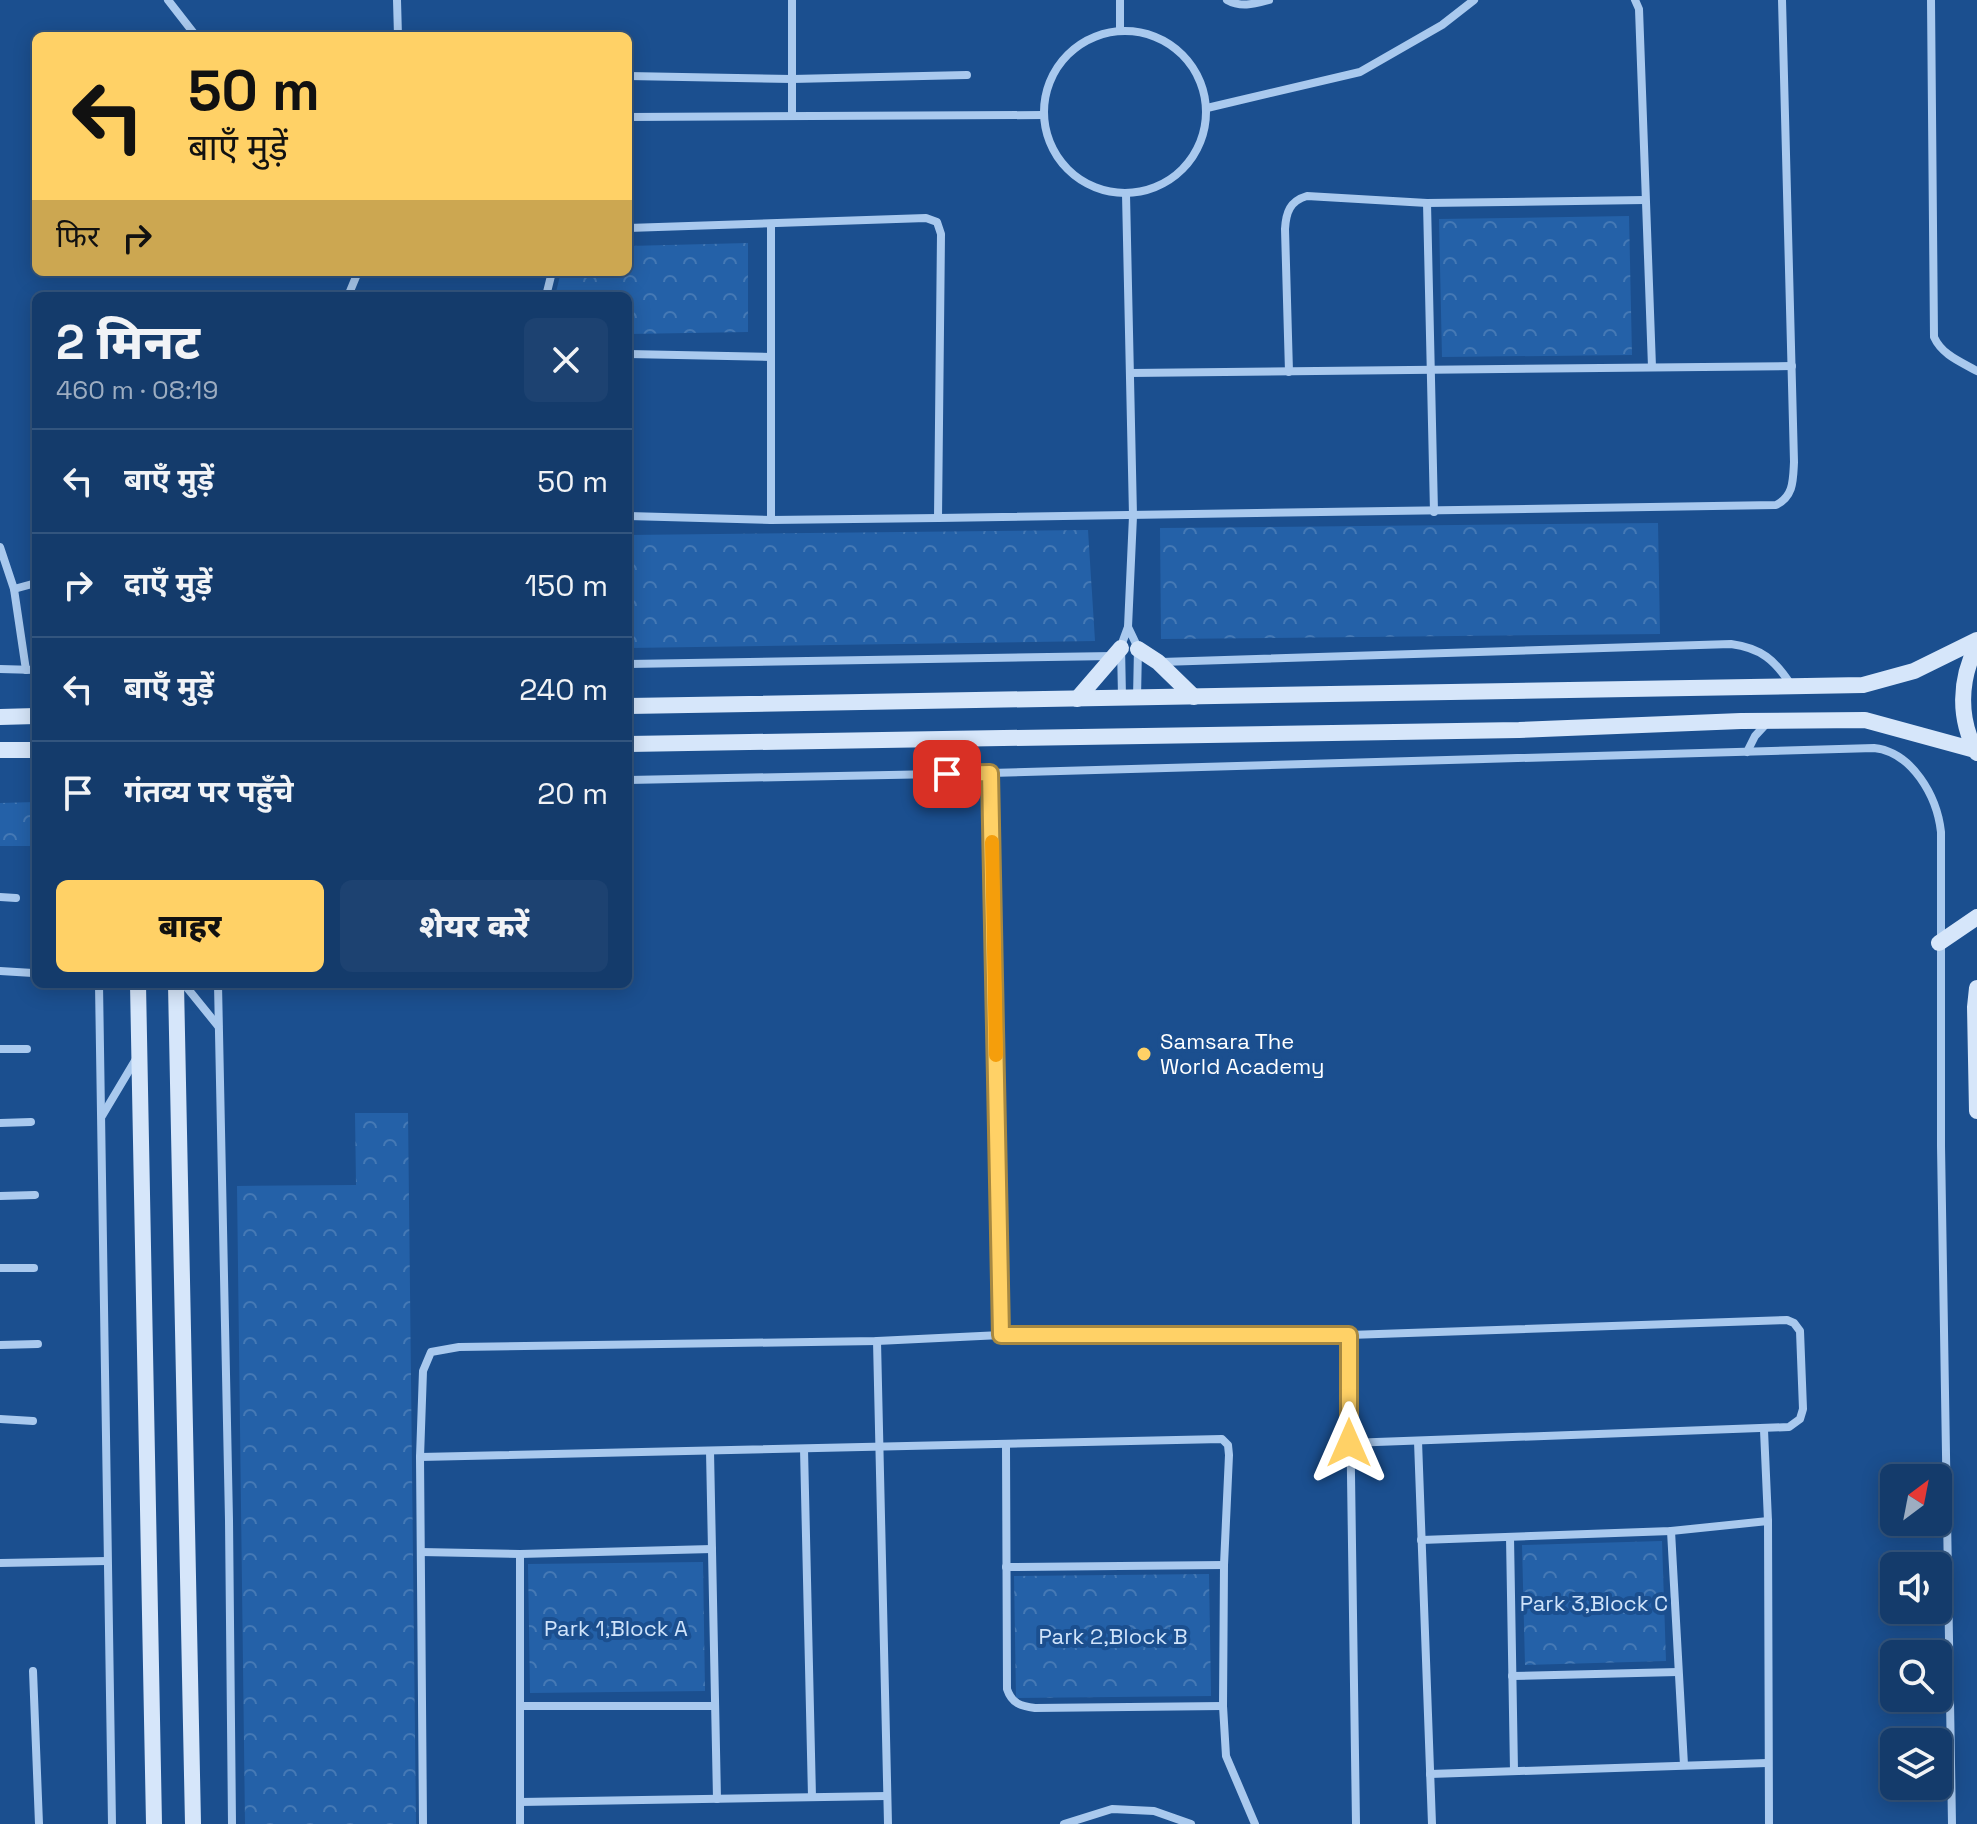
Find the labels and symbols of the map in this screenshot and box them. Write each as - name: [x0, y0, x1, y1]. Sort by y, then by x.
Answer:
- pin: [913, 740, 981, 808]
- place label: Samsara The World Academy: [1160, 1027, 1325, 1080]
- marker: Samsara The World Academy: [1135, 1045, 1153, 1063]
- position arrow: [1307, 1401, 1391, 1485]
- north arrow: [1880, 1464, 1952, 1536]
- park label: Park 3,Block C: [1520, 1589, 1668, 1617]
- park label: Park 1,Block A: [544, 1614, 688, 1642]
- park label: Park 2,Block B: [1039, 1622, 1187, 1650]

